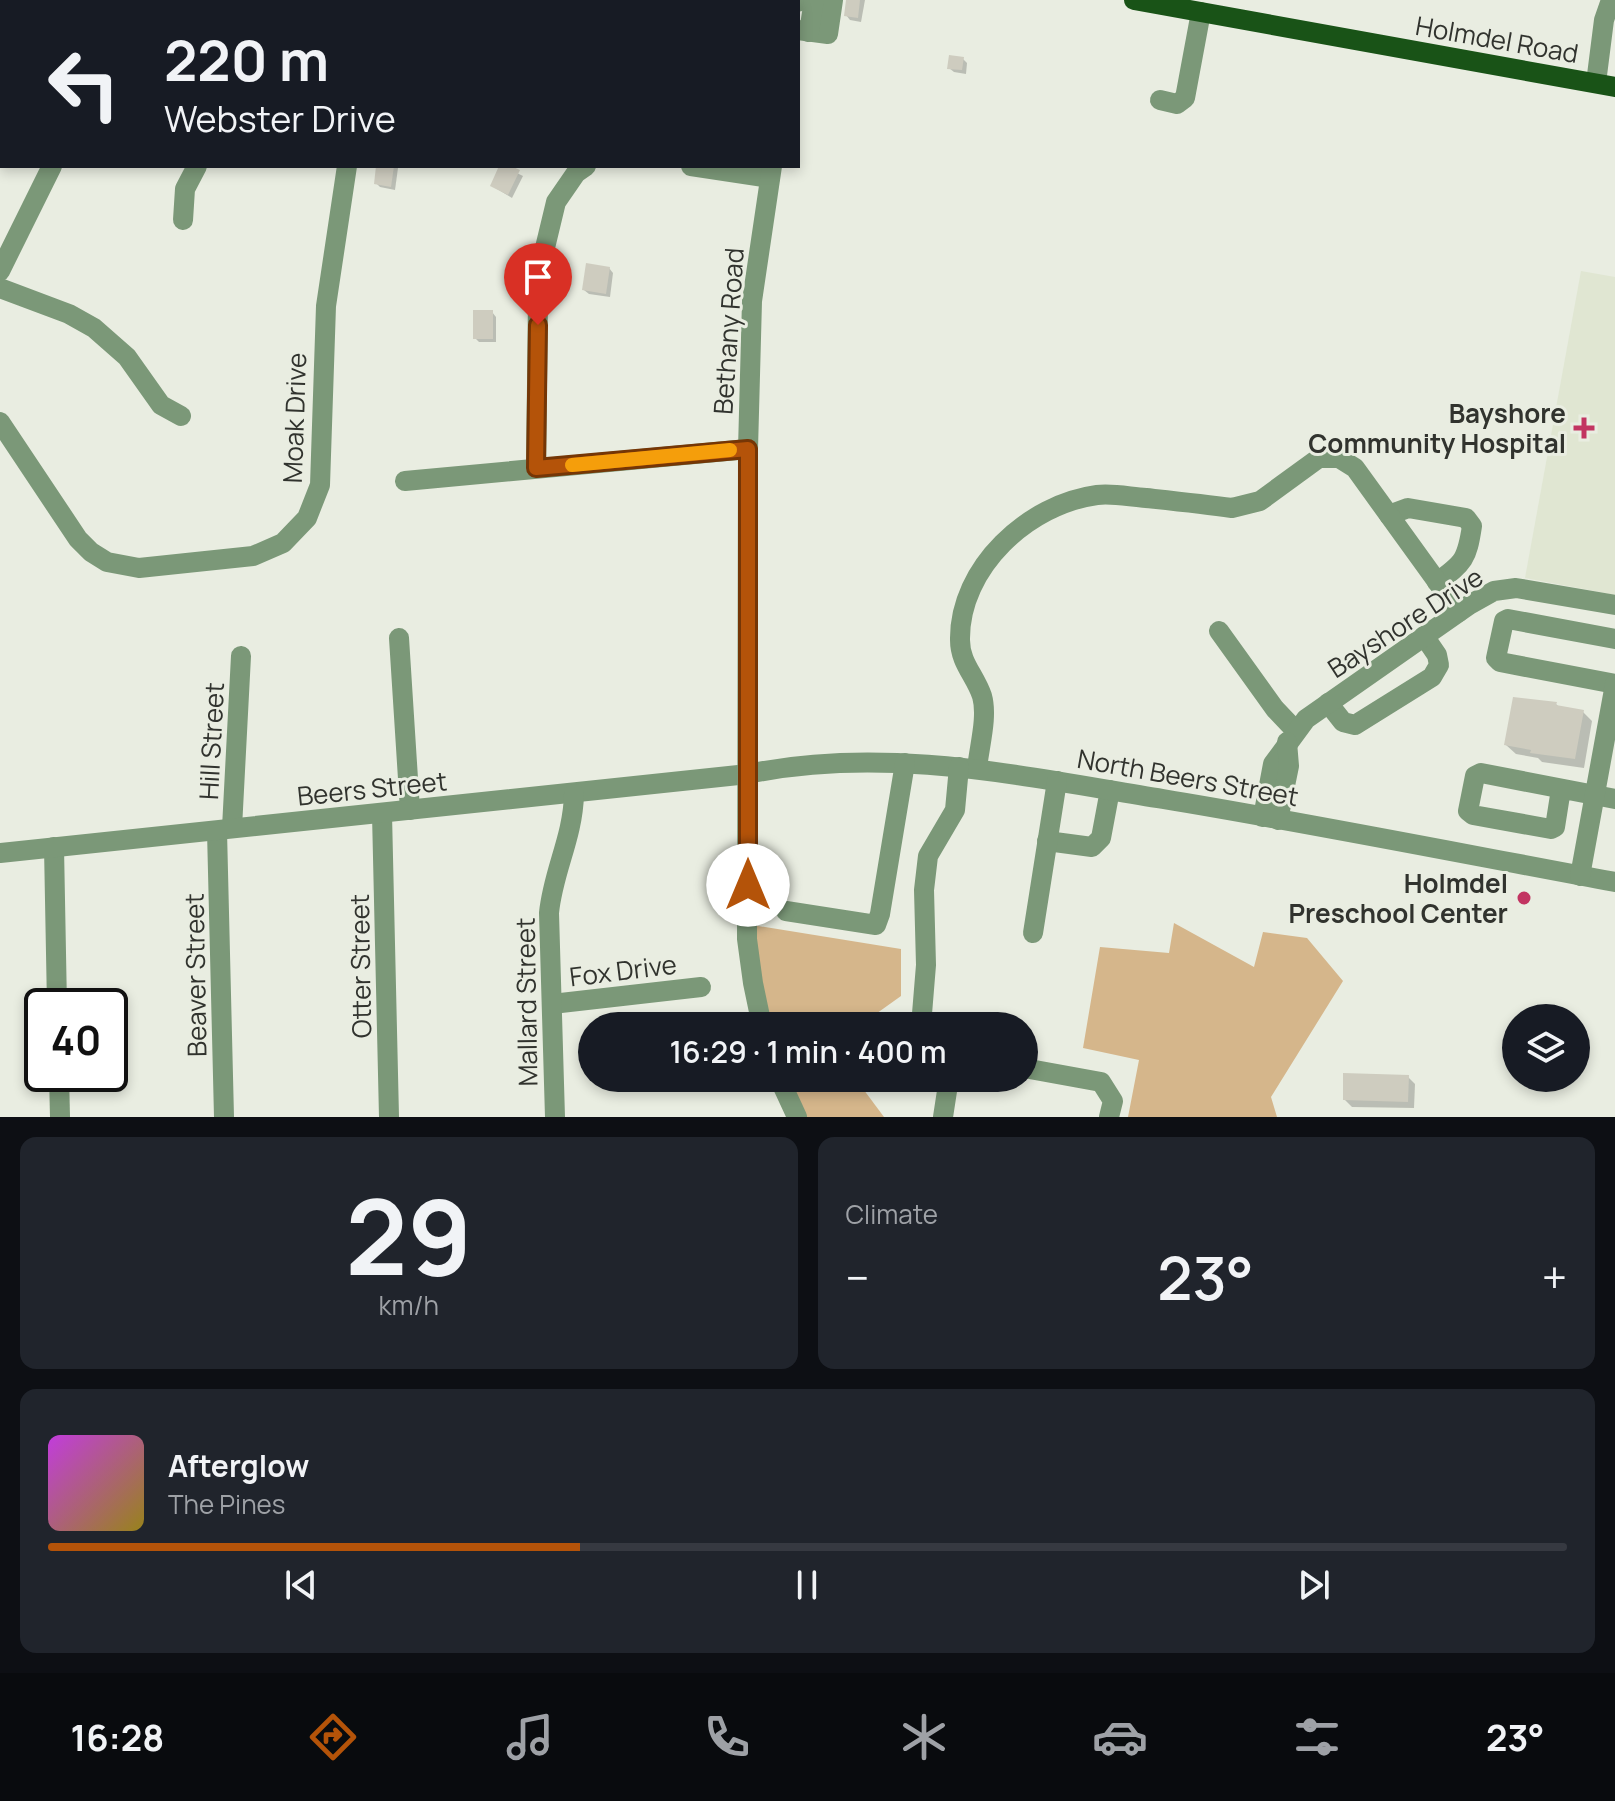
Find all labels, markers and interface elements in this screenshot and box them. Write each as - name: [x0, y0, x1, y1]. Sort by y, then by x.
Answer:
- street label: Holmdel Road: [1413, 7, 1581, 71]
- text: 220 m: [164, 21, 329, 98]
- icon: left: [32, 32, 136, 136]
- text: Webster Drive: [164, 94, 396, 143]
- pin: [504, 243, 572, 325]
- street label: Bethany Road: [704, 246, 752, 416]
- icon: arrive: [516, 255, 560, 299]
- street label: Moak Drive: [274, 352, 314, 484]
- place label: Bayshore Community Hospital: [1308, 395, 1566, 461]
- marker: Bayshore Community Hospital: [1573, 417, 1595, 439]
- street label: Bayshore Drive: [1321, 558, 1489, 686]
- street label: Hill Street: [190, 681, 232, 801]
- street label: North Beers Street: [1075, 740, 1301, 814]
- street label: Beers Street: [295, 762, 449, 814]
- position arrow: [706, 843, 790, 927]
- place label: Holmdel Preschool Center: [1288, 865, 1508, 931]
- marker: Holmdel Preschool Center: [1515, 889, 1533, 907]
- street label: Beaver Street: [176, 893, 214, 1057]
- street label: Otter Street: [341, 894, 379, 1038]
- street label: Mallard Street: [507, 917, 545, 1087]
- street label: Fox Drive: [567, 946, 679, 994]
- speed limit sign: 40: [24, 988, 128, 1092]
- map controls: [1502, 1004, 1590, 1092]
- button: layers: [1502, 1004, 1590, 1092]
- text: 16:29 · 1 min · 400 m: [669, 1031, 947, 1072]
- text: 29: [345, 1164, 472, 1306]
- text: Climate: [846, 1196, 938, 1232]
- text: 23°: [1157, 1236, 1254, 1318]
- text: −: [846, 1247, 869, 1307]
- text: +: [1542, 1247, 1567, 1307]
- text: km/h: [379, 1287, 439, 1323]
- text: Afterglow: [168, 1445, 309, 1486]
- text: The Pines: [168, 1486, 285, 1522]
- icon: previous: [279, 1563, 323, 1607]
- icon: pause: [785, 1563, 829, 1607]
- icon: next: [1292, 1563, 1336, 1607]
- icon: directions: [305, 1709, 361, 1765]
- icon: music: [502, 1709, 558, 1765]
- icon: phone: [699, 1709, 755, 1765]
- icon: climate: [896, 1709, 952, 1765]
- icon: car: [1092, 1709, 1148, 1765]
- icon: filters: [1289, 1709, 1345, 1765]
- text: 16:28: [70, 1713, 164, 1762]
- text: 23°: [1486, 1713, 1545, 1762]

